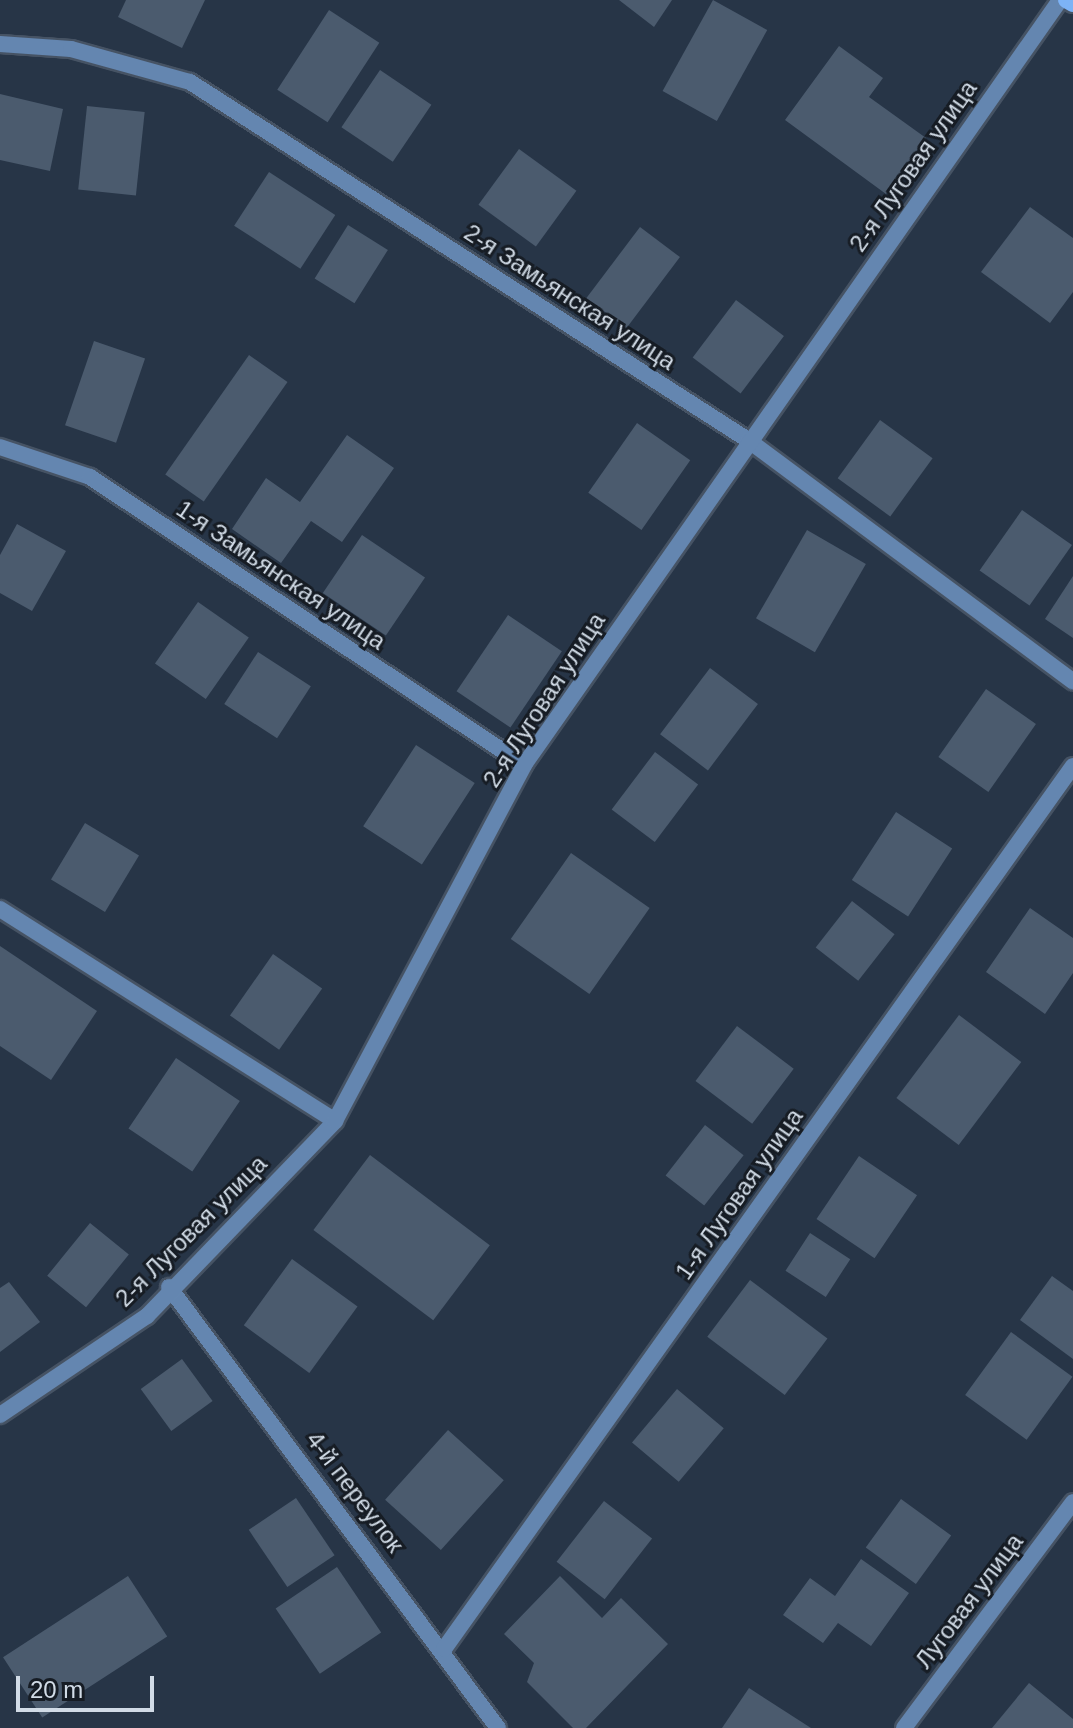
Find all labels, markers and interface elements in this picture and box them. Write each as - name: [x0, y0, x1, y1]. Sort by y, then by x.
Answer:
- street label: 2-я Луговая улица: [843, 75, 983, 257]
- street label: 2-я Замьянская улица: [459, 218, 681, 376]
- street label: 1-я Замьянская улица: [171, 494, 391, 656]
- street label: 2-я Луговая улица: [477, 607, 611, 793]
- street label: 1-я Луговая улица: [669, 1103, 809, 1285]
- street label: 2-я Луговая улица: [109, 1149, 273, 1313]
- street label: 4-й переулок: [300, 1426, 410, 1558]
- street label: Луговая улица: [909, 1528, 1029, 1674]
- scale bar: [20, 1660, 158, 1710]
- text: 20 m: [30, 1676, 83, 1703]

